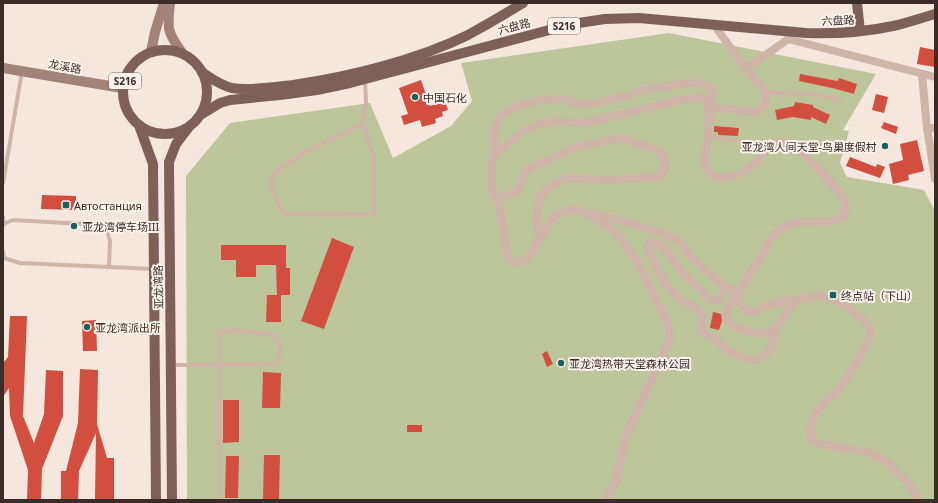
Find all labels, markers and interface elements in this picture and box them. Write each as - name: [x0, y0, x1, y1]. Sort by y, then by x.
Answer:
- street label: 六盘路: [821, 12, 855, 28]
- street label: 六盘路: [496, 14, 532, 38]
- road number: S216: [548, 18, 580, 34]
- street label: 龙溪路: [47, 56, 83, 76]
- road number: S216: [109, 73, 141, 89]
- place label: 中国石化: [423, 90, 467, 105]
- marker: 中国石化: [410, 92, 420, 102]
- place label: 亚龙湾人间天堂-鸟巢度假村: [741, 139, 877, 154]
- marker: 亚龙湾人间天堂-鸟巢度假村: [880, 141, 890, 151]
- place label: Автостанция: [74, 198, 142, 213]
- marker: Автостанция: [61, 200, 71, 210]
- place label: 亚龙湾停车场III: [82, 219, 159, 234]
- marker: 亚龙湾停车场III: [69, 221, 79, 231]
- street label: 亚龙湾路: [150, 265, 166, 309]
- place label: 终点站（下山）: [841, 288, 918, 303]
- marker: 终点站（下山）: [828, 290, 838, 300]
- place label: 亚龙湾派出所: [95, 320, 161, 335]
- marker: 亚龙湾派出所: [82, 322, 92, 332]
- place label: 亚龙湾热带天堂森林公园: [569, 356, 690, 371]
- marker: 亚龙湾热带天堂森林公园: [556, 358, 566, 368]

